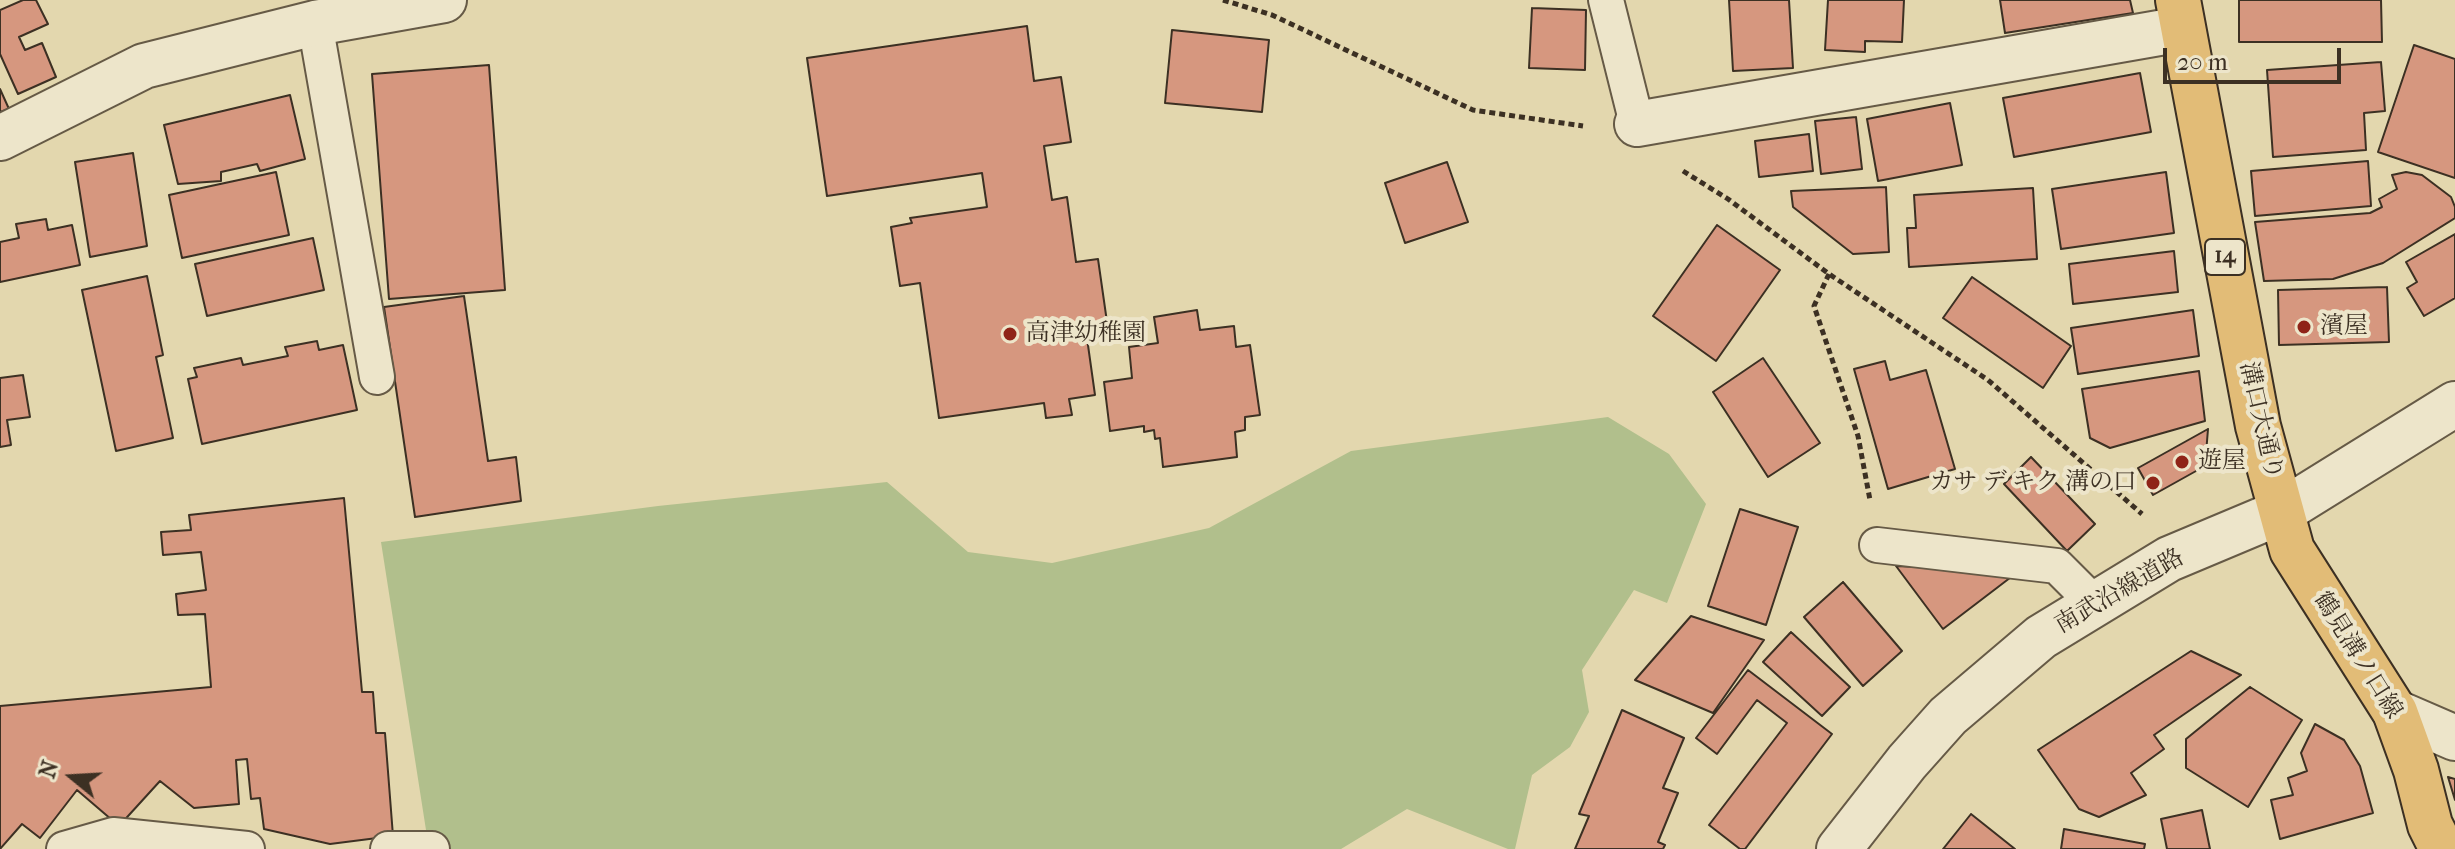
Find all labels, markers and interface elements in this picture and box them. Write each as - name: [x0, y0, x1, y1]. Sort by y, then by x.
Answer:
- scale bar: [2167, 32, 2345, 82]
- text: 20 m: [2177, 48, 2228, 76]
- road number: 14: [2205, 239, 2245, 275]
- place label: 濱屋: [2320, 313, 2368, 341]
- marker: 濱屋: [2295, 318, 2313, 336]
- place label: 高津幼稚園: [1026, 320, 1146, 348]
- marker: 高津幼稚園: [1001, 325, 1019, 343]
- street label: 溝口大通り: [2232, 359, 2288, 483]
- place label: 遊屋: [2198, 448, 2246, 476]
- marker: 遊屋: [2173, 453, 2191, 471]
- place label: カサ デ キク 溝の口: [1930, 469, 2137, 497]
- marker: カサ デ キク 溝の口: [2144, 474, 2162, 492]
- street label: 南武沿線道路: [2050, 544, 2190, 640]
- street label: 鶴見溝ノ口線: [2307, 587, 2407, 725]
- north arrow: [32, 737, 112, 817]
- text: N: [34, 758, 64, 782]

